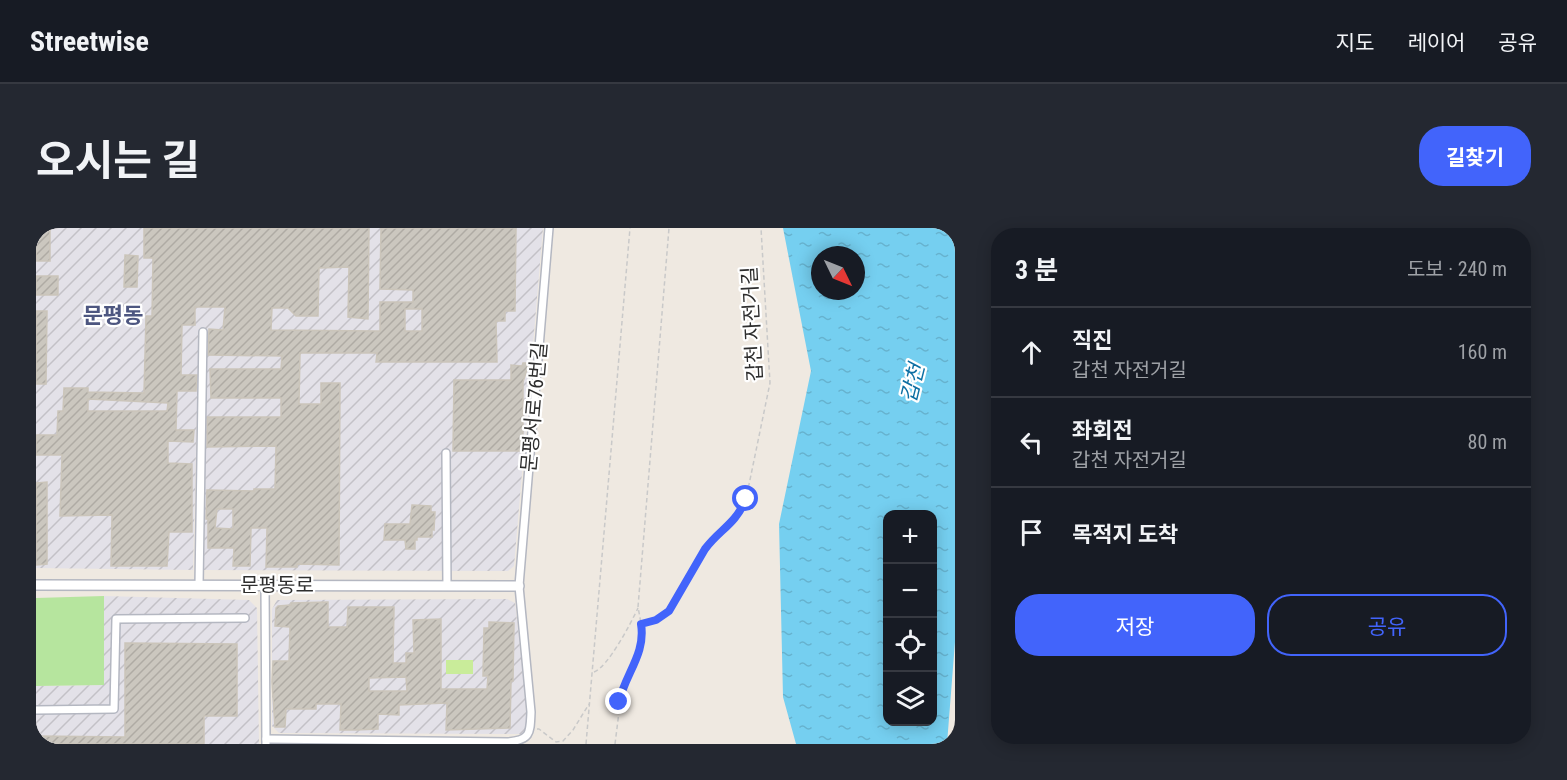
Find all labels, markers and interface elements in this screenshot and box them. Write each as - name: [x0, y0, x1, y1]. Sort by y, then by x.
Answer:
- text: Streetwise: [30, 25, 149, 58]
- text: 지도: [1336, 31, 1374, 55]
- text: 레이어: [1407, 31, 1465, 55]
- text: 공유: [1498, 31, 1537, 55]
- button: 길찾기: [1419, 126, 1531, 186]
- text: 오시는 길: [36, 136, 200, 185]
- north arrow: [811, 246, 865, 300]
- text: 3 분: [1015, 255, 1058, 285]
- text: 도보 · 240 m: [1407, 257, 1507, 281]
- street label: 갑천 자전거길: [737, 266, 767, 382]
- district label: 문평동: [83, 303, 143, 328]
- text: 직진: [1072, 328, 1112, 353]
- icon: ahead: [1015, 336, 1048, 369]
- text: 160 m: [1458, 340, 1507, 364]
- street label: 문평서로76번길: [516, 341, 552, 473]
- text: 갑천 자전거길: [1072, 358, 1187, 382]
- water label: 갑천: [897, 359, 930, 405]
- text: 좌회전: [1072, 418, 1133, 443]
- icon: left: [1015, 426, 1048, 459]
- text: 80 m: [1468, 430, 1507, 454]
- text: 갑천 자전거길: [1072, 448, 1187, 472]
- route start: [732, 485, 758, 511]
- map controls: [883, 510, 937, 726]
- button: +: [883, 510, 937, 564]
- icon: arrive: [1015, 516, 1048, 549]
- text: 목적지 도착: [1072, 522, 1178, 547]
- button: −: [883, 564, 937, 618]
- street label: 문평동로: [240, 573, 314, 597]
- button: 저장: [1015, 594, 1255, 656]
- button: 공유: [1267, 594, 1507, 656]
- button: locate: [883, 618, 937, 672]
- button: layers: [883, 672, 937, 726]
- route end: [605, 688, 631, 714]

